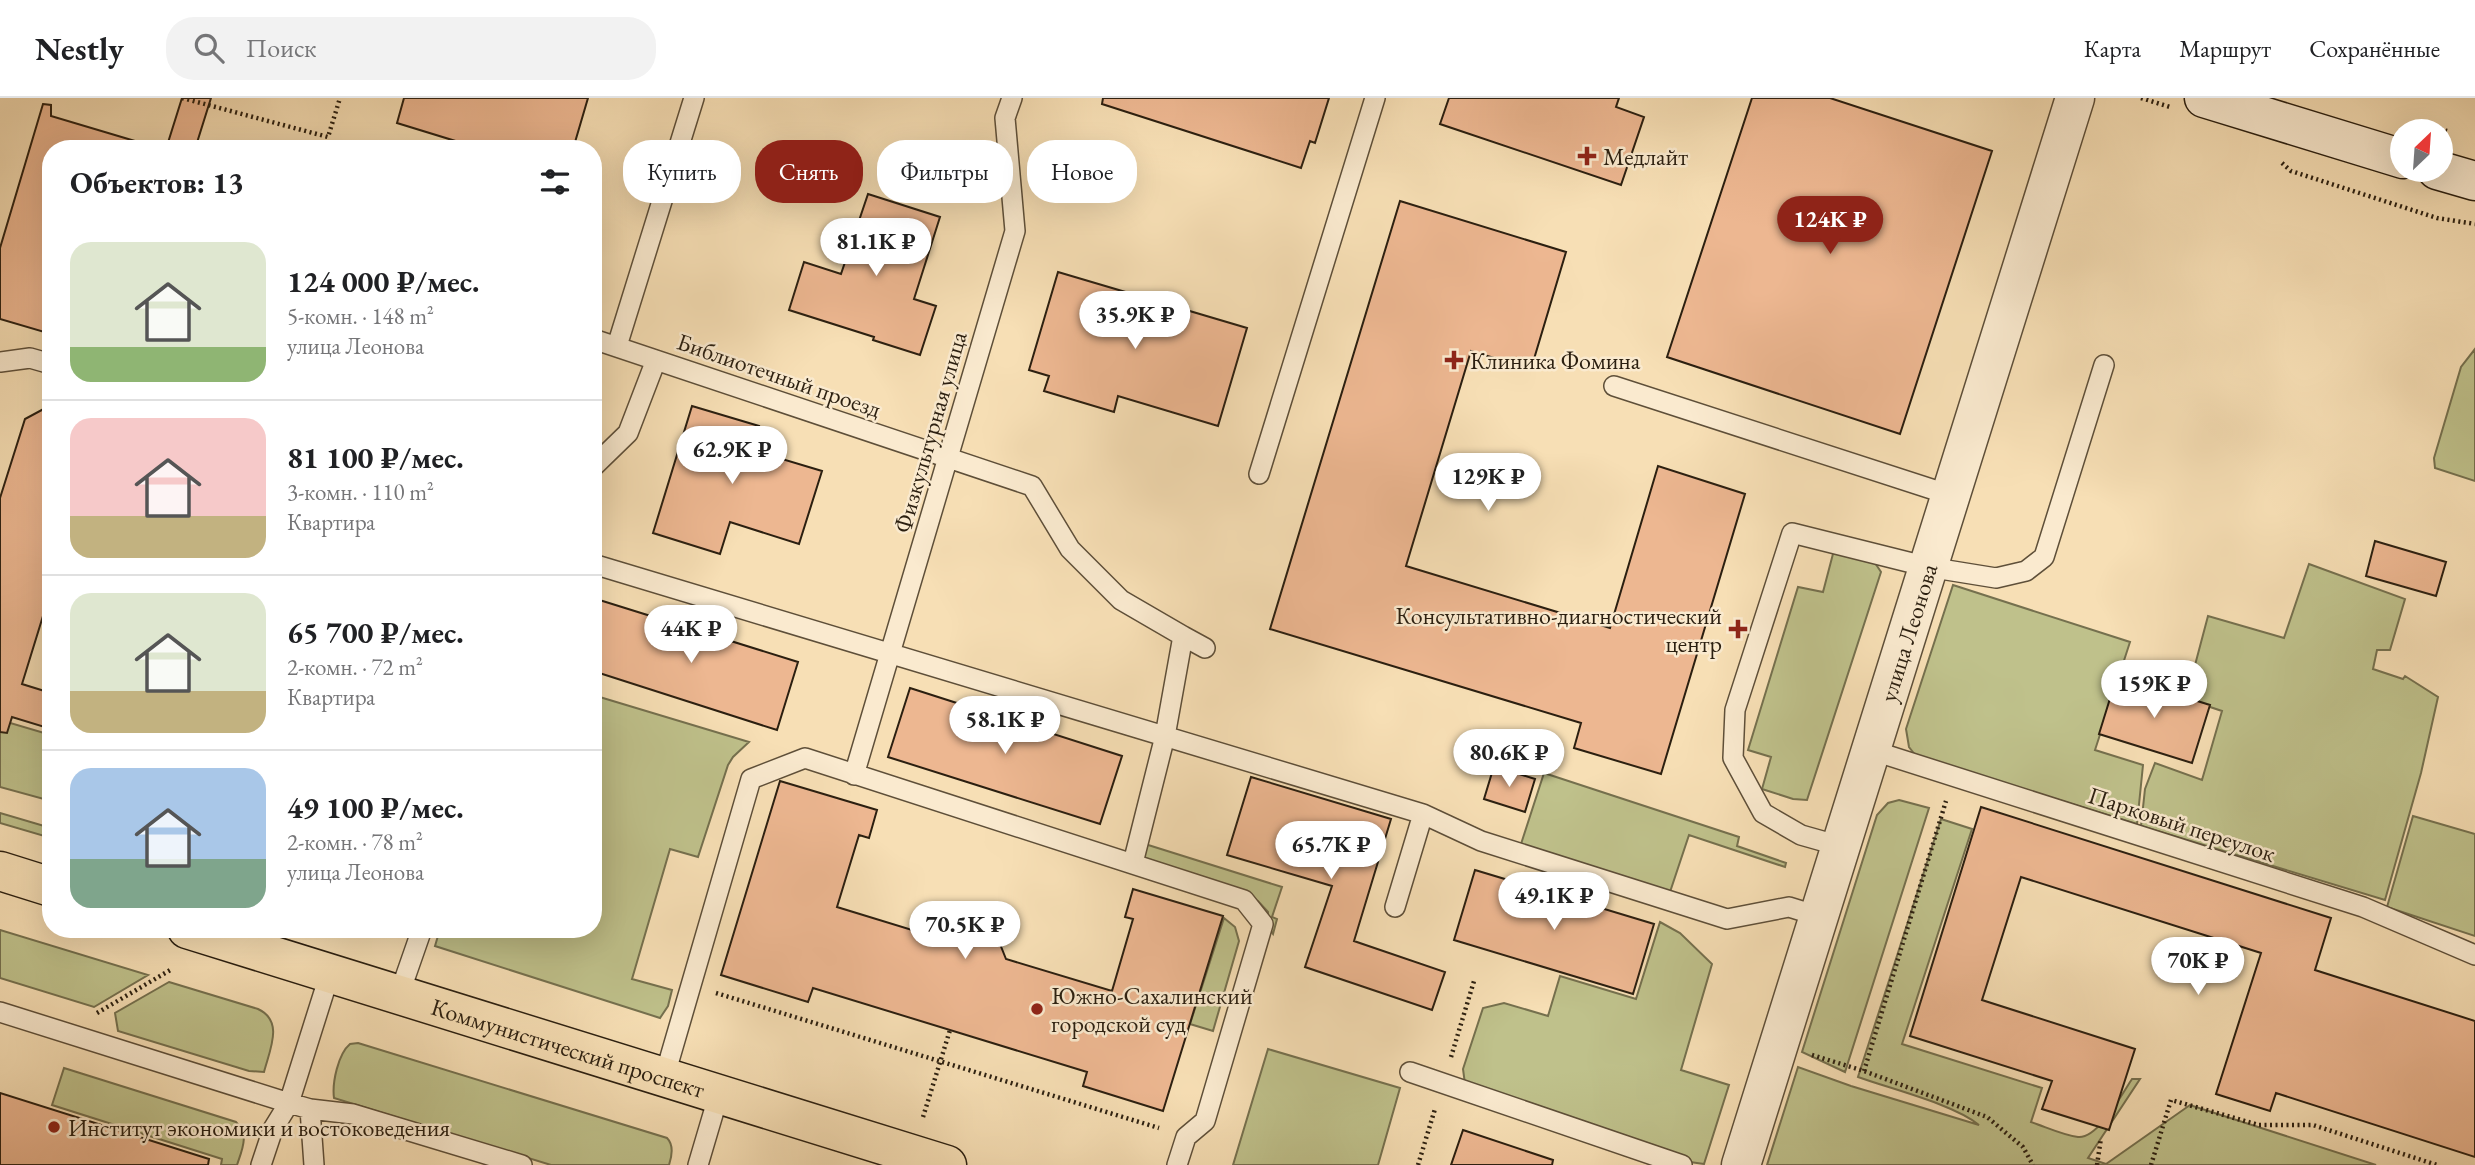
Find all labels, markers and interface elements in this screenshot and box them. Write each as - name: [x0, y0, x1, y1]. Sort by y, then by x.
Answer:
- search box: [166, 17, 656, 80]
- text: Nestly: [35, 27, 124, 70]
- icon: search: [190, 29, 228, 67]
- text: Поиск: [246, 31, 317, 65]
- text: Карта: [2084, 33, 2141, 64]
- text: Маршрут: [2179, 33, 2271, 64]
- text: Сохранённые: [2309, 33, 2440, 64]
- north arrow: [2390, 119, 2454, 182]
- map controls: [2390, 119, 2453, 182]
- chip: Купить: [623, 140, 741, 203]
- chip: Снять: [755, 140, 863, 203]
- chip: Фильтры: [877, 140, 1013, 203]
- chip: Новое: [1027, 140, 1137, 203]
- place label: Медлайт: [1603, 141, 1688, 172]
- marker: Медлайт: [1577, 146, 1597, 166]
- text: Объектов: 13: [70, 163, 244, 202]
- icon: filters: [536, 163, 574, 201]
- pin: 124K ₽: [1773, 197, 1887, 256]
- text: 124K ₽: [1793, 204, 1867, 234]
- pin: 81.1K ₽: [811, 218, 941, 278]
- text: 81.1K ₽: [836, 226, 916, 256]
- text: 124 000 ₽/мес.: [287, 262, 480, 301]
- icon: home: [126, 270, 210, 354]
- pin: 35.9K ₽: [1070, 292, 1200, 351]
- text: 35.9K ₽: [1095, 299, 1175, 329]
- text: 5-комн. · 148 m²: [287, 301, 434, 331]
- street label: Библиотечный проезд: [673, 326, 885, 424]
- street label: Физкультурная улица: [886, 327, 974, 536]
- text: улица Леонова: [287, 331, 424, 361]
- place label: Клиника Фомина: [1470, 345, 1641, 376]
- marker: Клиника Фомина: [1444, 350, 1464, 370]
- pin: 62.9K ₽: [667, 426, 797, 486]
- text: 62.9K ₽: [692, 434, 772, 464]
- text: 81 100 ₽/мес.: [287, 438, 464, 477]
- icon: home: [126, 446, 210, 530]
- pin: 129K ₽: [1431, 454, 1545, 513]
- text: 129K ₽: [1451, 461, 1525, 491]
- text: 3-комн. · 110 m²: [287, 477, 434, 507]
- text: Квартира: [287, 507, 375, 537]
- street label: улица Леонова: [1872, 559, 1944, 705]
- place label: Консультативно-диагностический центр: [1395, 600, 1722, 659]
- pin: 44K ₽: [642, 606, 740, 665]
- text: 65 700 ₽/мес.: [287, 613, 464, 652]
- text: 44K ₽: [660, 613, 722, 643]
- marker: Консультативно-диагностический центр: [1728, 619, 1748, 639]
- icon: home: [126, 621, 210, 705]
- text: 2-комн. · 72 m²: [287, 652, 423, 682]
- pin: 159K ₽: [2097, 660, 2211, 720]
- text: 159K ₽: [2117, 668, 2191, 698]
- text: Квартира: [287, 682, 375, 712]
- pin: 58.1K ₽: [940, 696, 1070, 756]
- text: 58.1K ₽: [965, 704, 1045, 734]
- pin: 80.6K ₽: [1444, 730, 1574, 789]
- text: 80.6K ₽: [1469, 737, 1549, 767]
- street label: Парковый переулок: [2084, 779, 2280, 869]
- text: 49 100 ₽/мес.: [287, 788, 464, 827]
- icon: home: [126, 796, 210, 880]
- pin: 65.7K ₽: [1266, 822, 1396, 881]
- text: 2-комн. · 78 m²: [287, 827, 423, 857]
- text: 65.7K ₽: [1291, 829, 1371, 859]
- text: улица Леонова: [287, 857, 424, 887]
- pin: 49.1K ₽: [1489, 872, 1619, 932]
- text: 49.1K ₽: [1514, 880, 1594, 910]
- pin: 70.5K ₽: [900, 902, 1030, 961]
- text: 70.5K ₽: [925, 909, 1005, 939]
- pin: 70K ₽: [2149, 937, 2247, 997]
- text: 70K ₽: [2167, 945, 2229, 975]
- place label: Южно-Сахалинский городской суд: [1051, 980, 1253, 1039]
- street label: Коммунистический проспект: [428, 990, 709, 1104]
- marker: Южно-Сахалинский городской суд: [1029, 1001, 1045, 1017]
- place label: Институт экономики и востоковедения: [68, 1112, 450, 1143]
- marker: Институт экономики и востоковедения: [46, 1119, 62, 1135]

